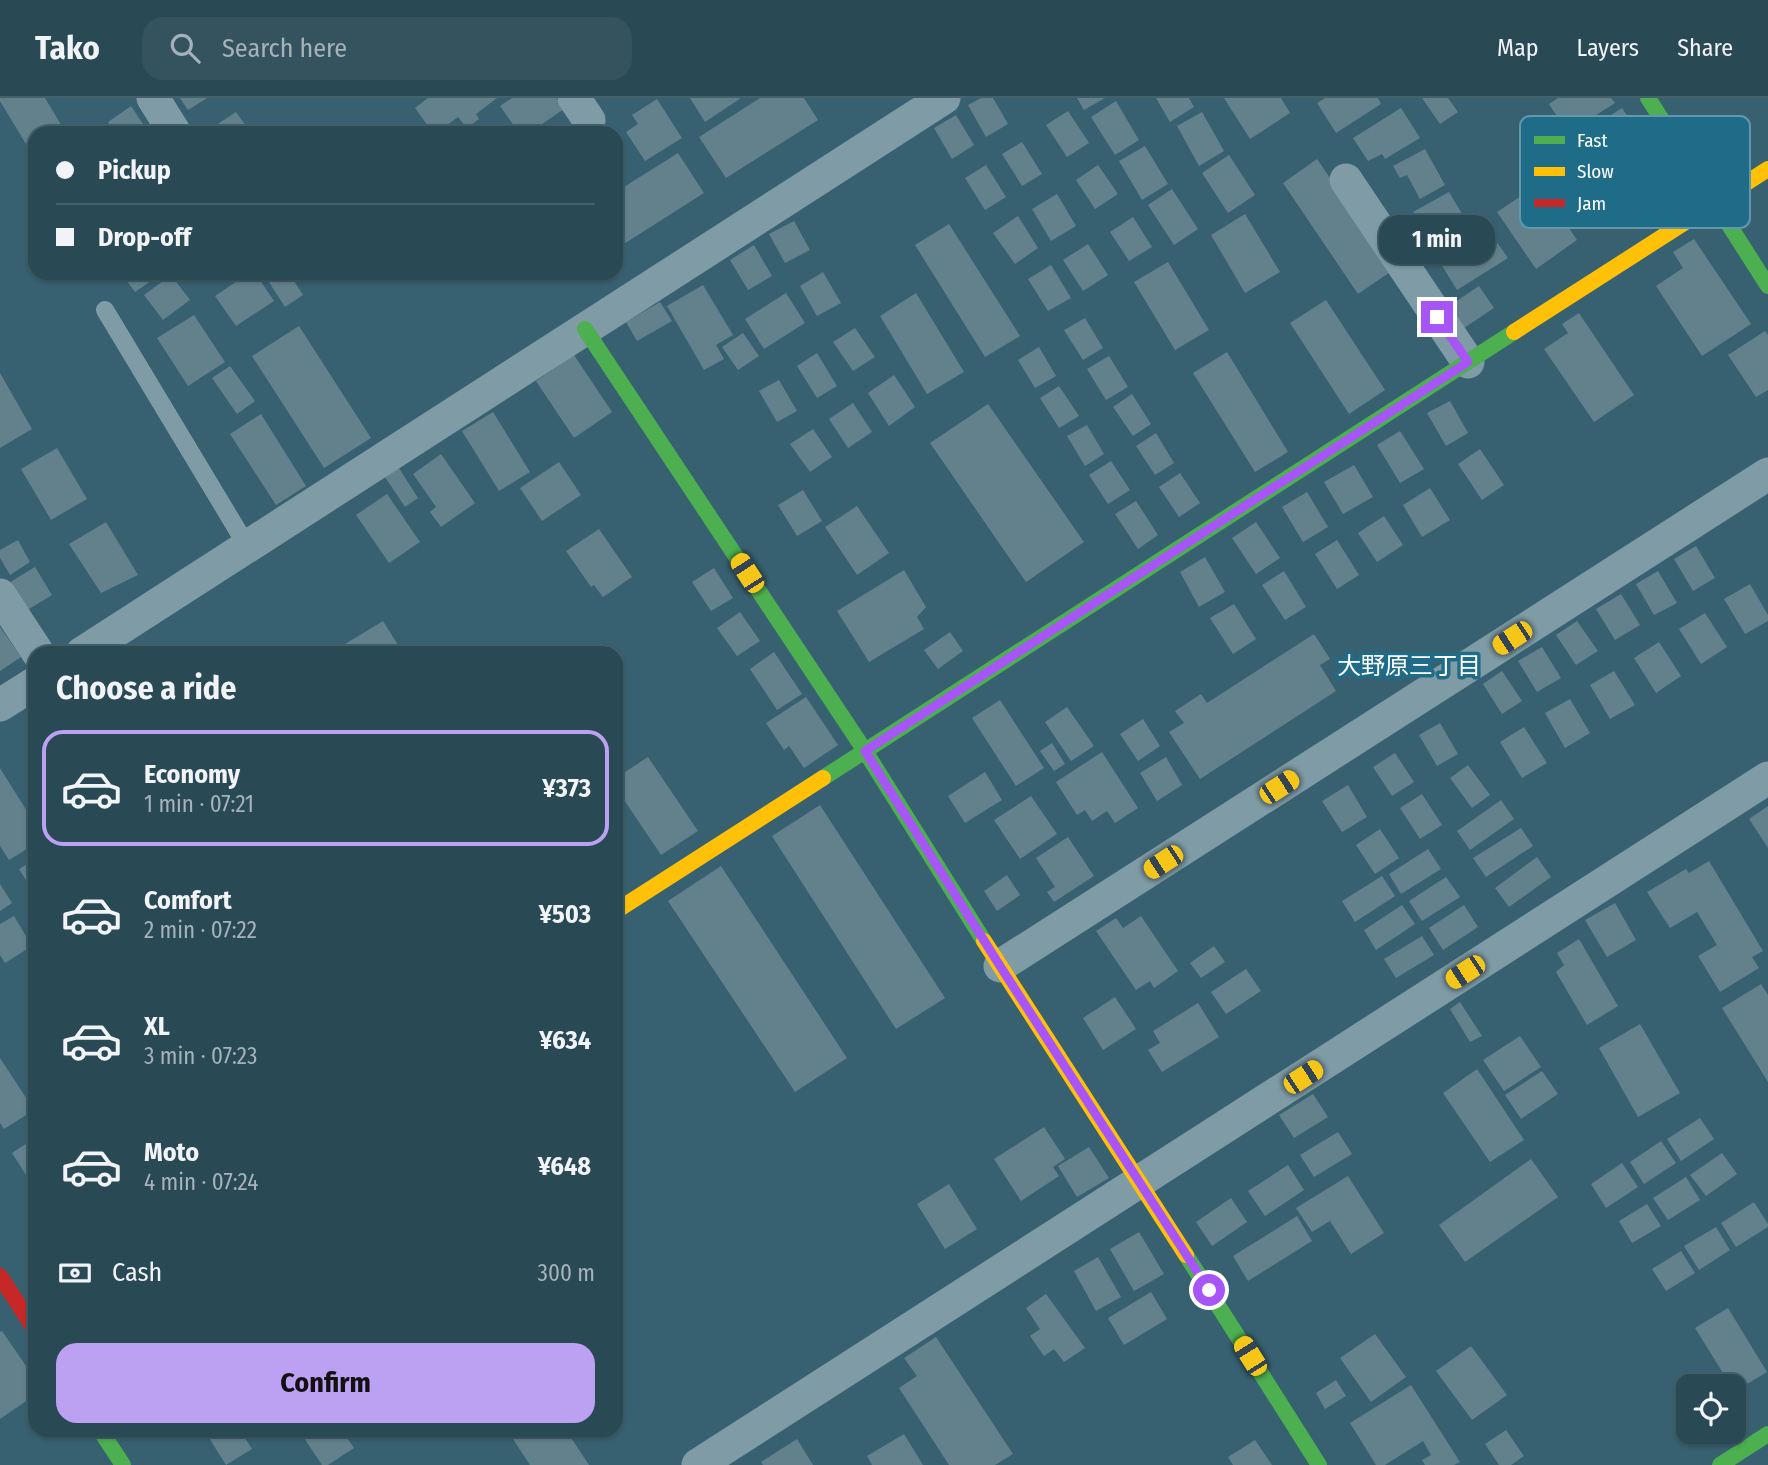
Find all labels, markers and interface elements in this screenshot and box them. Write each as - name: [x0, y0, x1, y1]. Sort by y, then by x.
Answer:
- search box: [142, 17, 632, 80]
- text: Tako: [35, 28, 100, 68]
- icon: search: [166, 29, 204, 67]
- text: Search here: [222, 33, 347, 64]
- text: Map: [1497, 34, 1539, 62]
- text: Layers: [1577, 34, 1639, 62]
- text: Share: [1677, 34, 1733, 62]
- legend: [1520, 116, 1750, 228]
- text: Fast: [1577, 129, 1608, 152]
- text: Pickup: [98, 155, 171, 186]
- text: Slow: [1577, 160, 1614, 183]
- text: Jam: [1577, 192, 1606, 215]
- callout: 1 min: [1379, 216, 1495, 264]
- text: Drop-off: [98, 222, 191, 253]
- text: 1 min: [1412, 225, 1462, 253]
- route end: [1421, 301, 1453, 333]
- car: [727, 550, 768, 596]
- car: [1489, 618, 1536, 658]
- district label: 大野原三丁目: [1337, 652, 1481, 680]
- text: Choose a ride: [56, 669, 237, 707]
- icon: car: [60, 757, 123, 820]
- text: Economy: [144, 759, 240, 790]
- car: [1256, 767, 1303, 807]
- text: ¥373: [542, 773, 591, 804]
- text: 1 min · 07:21: [144, 790, 254, 818]
- car: [1140, 842, 1187, 882]
- icon: car: [60, 883, 123, 946]
- text: Comfort: [144, 885, 232, 916]
- text: ¥503: [539, 899, 591, 930]
- text: 2 min · 07:22: [144, 916, 257, 944]
- car: [1442, 952, 1489, 992]
- icon: car: [60, 1009, 123, 1072]
- text: XL: [144, 1011, 170, 1042]
- text: ¥634: [539, 1025, 591, 1056]
- text: 3 min · 07:23: [144, 1042, 257, 1070]
- car: [1280, 1057, 1327, 1097]
- icon: car: [60, 1135, 123, 1198]
- text: Moto: [144, 1137, 199, 1168]
- text: ¥648: [538, 1151, 591, 1182]
- text: 4 min · 07:24: [144, 1168, 258, 1196]
- icon: cash: [56, 1254, 94, 1292]
- text: Cash: [112, 1257, 162, 1288]
- text: 300 m: [538, 1259, 595, 1287]
- route start: [1193, 1274, 1225, 1306]
- car: [1230, 1333, 1271, 1379]
- button: Confirm: [56, 1343, 595, 1423]
- map controls: [1676, 1374, 1746, 1444]
- button: locate: [1676, 1374, 1746, 1444]

